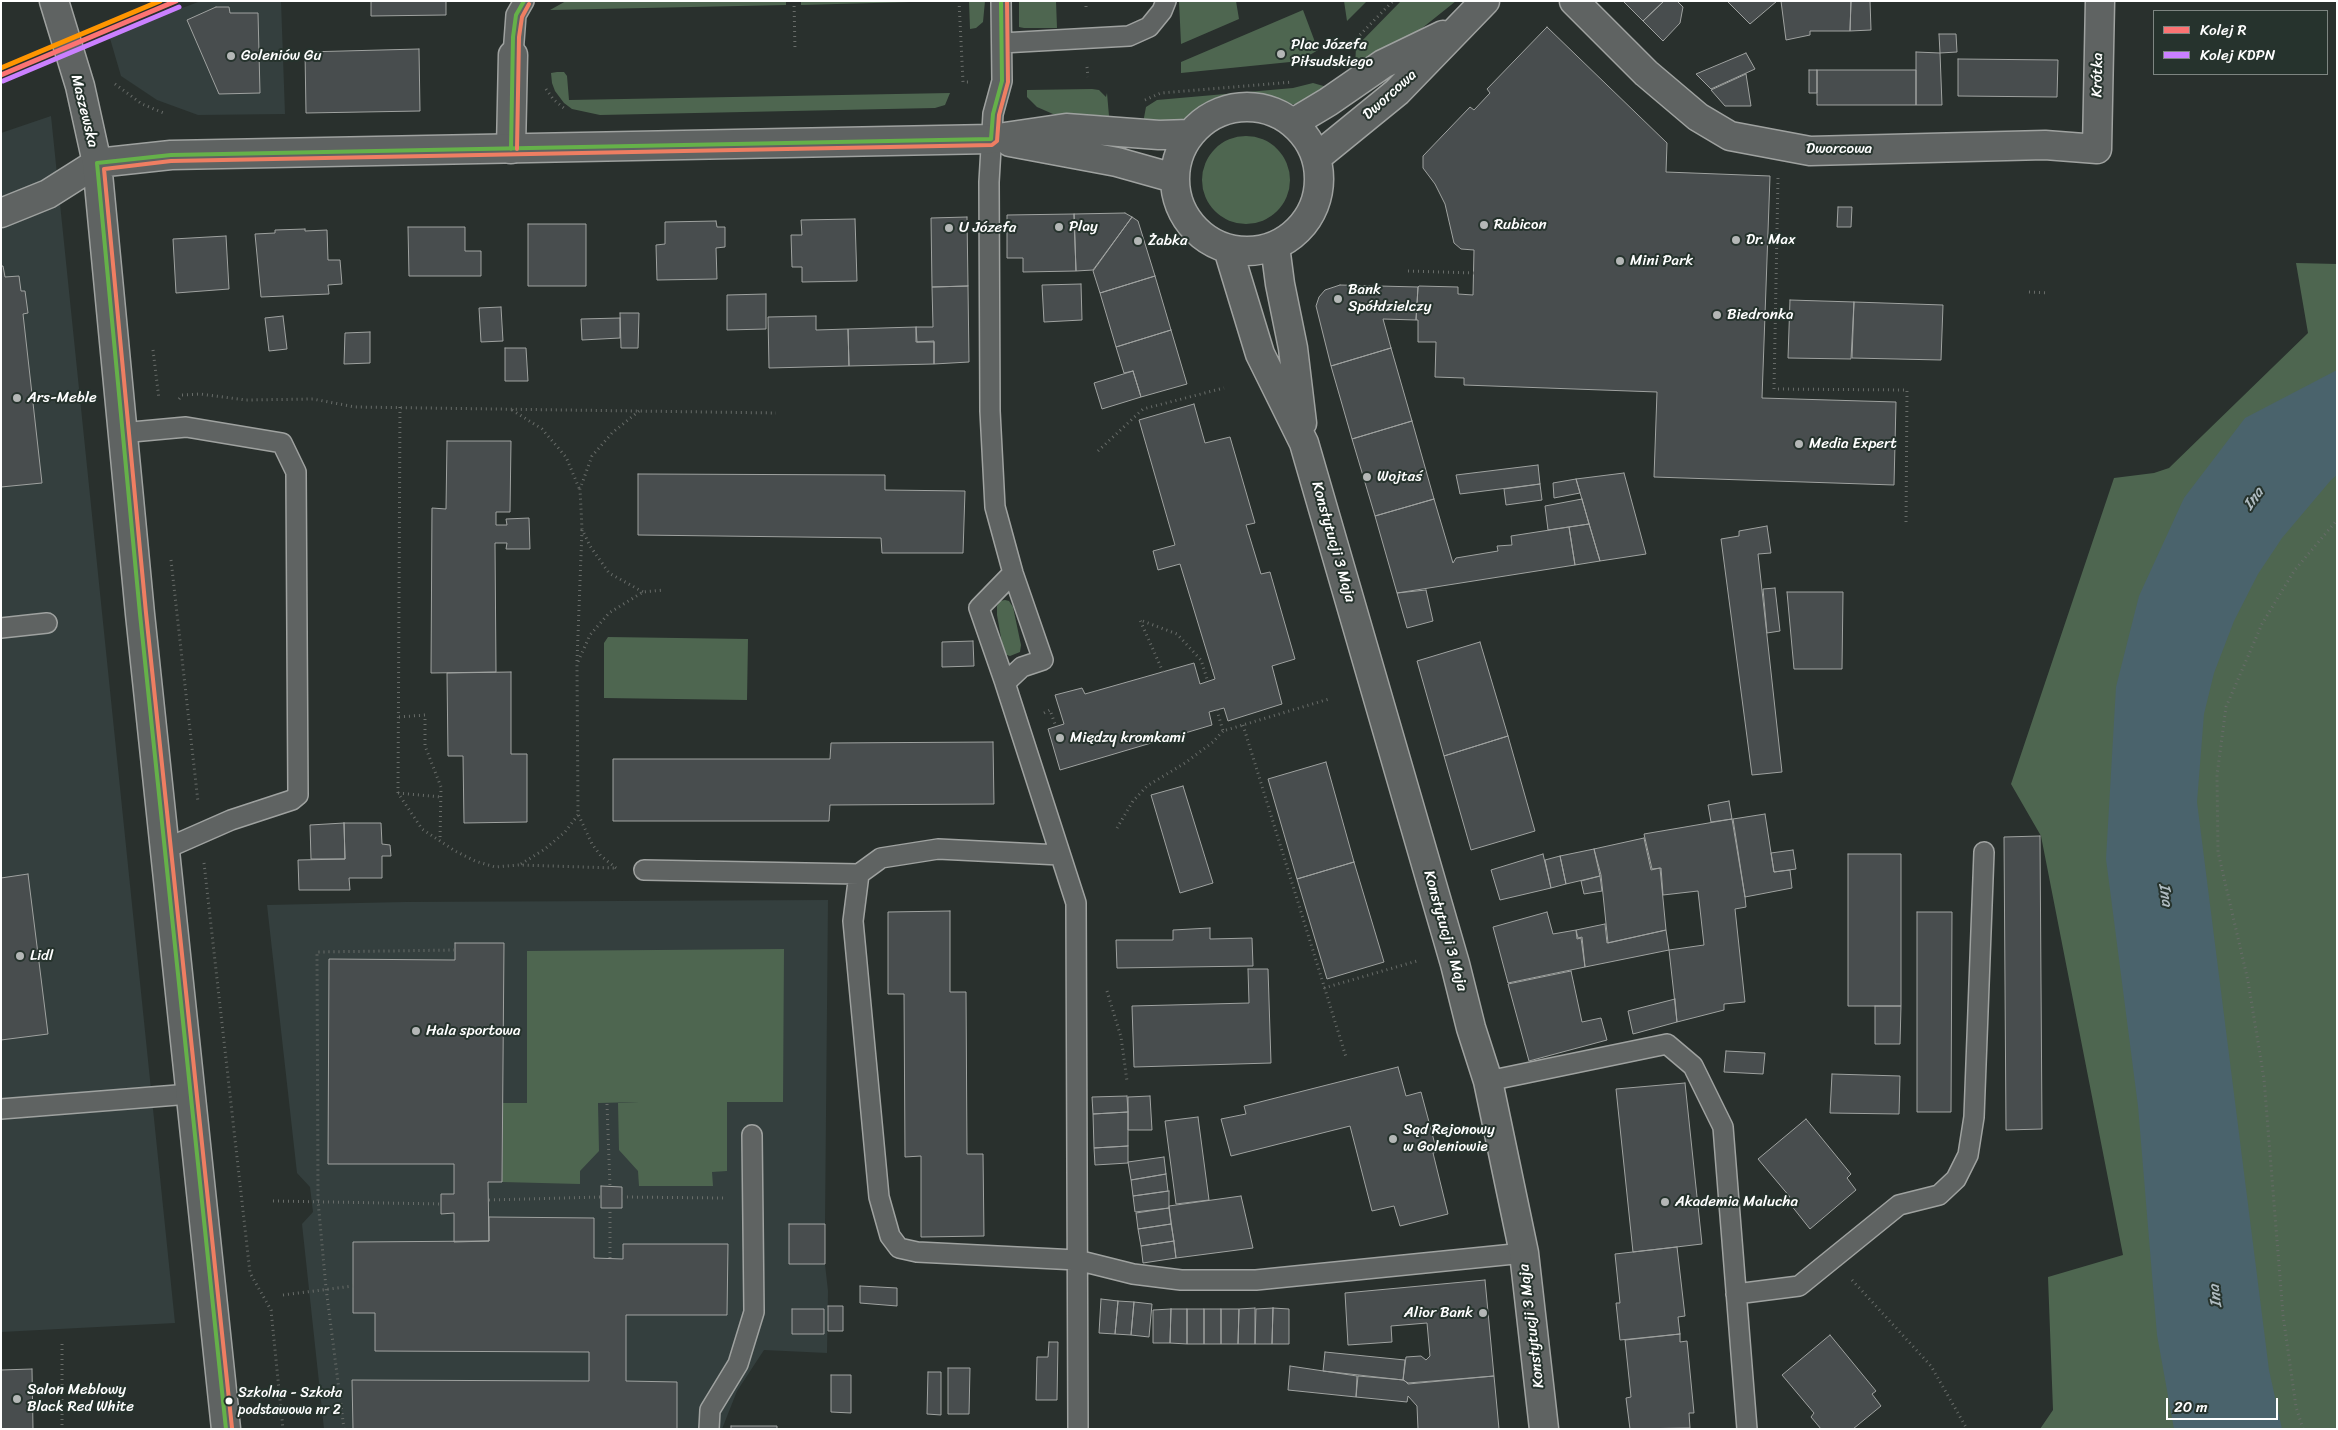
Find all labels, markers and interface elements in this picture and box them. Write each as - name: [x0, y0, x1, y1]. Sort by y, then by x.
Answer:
- legend: [2153, 10, 2328, 75]
- text: Kolej R: [2200, 17, 2247, 43]
- place label: Plac Józefa Piłsudskiego: [1291, 36, 1373, 71]
- text: Kolej KDPN: [2200, 42, 2275, 68]
- place label: Goleniów Gu: [241, 47, 321, 65]
- marker: Plac Józefa Piłsudskiego: [1275, 48, 1287, 60]
- marker: Goleniów Gu: [225, 50, 237, 62]
- street label: Krótka: [2089, 52, 2107, 98]
- street label: Dworcowa: [1359, 66, 1421, 124]
- street label: Maszewska: [66, 73, 102, 149]
- street label: Dworcowa: [1806, 140, 1872, 158]
- place label: Rubicon: [1494, 216, 1547, 234]
- place label: Play: [1069, 218, 1098, 236]
- place label: U Józefa: [959, 219, 1016, 237]
- marker: Rubicon: [1478, 219, 1490, 231]
- marker: Play: [1053, 221, 1065, 233]
- marker: U Józefa: [943, 222, 955, 234]
- place label: Dr. Max: [1746, 231, 1796, 249]
- place label: Żabka: [1148, 232, 1187, 250]
- marker: Dr. Max: [1730, 234, 1742, 246]
- marker: Żabka: [1132, 235, 1144, 247]
- place label: Mini Park: [1630, 252, 1693, 270]
- marker: Mini Park: [1614, 255, 1626, 267]
- place label: Bank Spółdzielczy: [1348, 281, 1431, 316]
- marker: Bank Spółdzielczy: [1332, 293, 1344, 305]
- place label: Biedronka: [1727, 306, 1793, 324]
- marker: Biedronka: [1711, 309, 1723, 321]
- place label: Ars-Meble: [27, 389, 97, 407]
- marker: Ars-Meble: [11, 392, 23, 404]
- place label: Media Expert: [1809, 435, 1897, 453]
- marker: Media Expert: [1793, 438, 1805, 450]
- place label: Wojtaś: [1377, 468, 1422, 486]
- marker: Wojtaś: [1361, 471, 1373, 483]
- street label: Konstytucji 3 Maja: [1307, 480, 1359, 604]
- water label: Ina: [2239, 484, 2269, 514]
- place label: Między kromkami: [1070, 729, 1185, 747]
- marker: Między kromkami: [1054, 732, 1066, 744]
- street label: Konstytucji 3 Maja: [1419, 869, 1471, 993]
- water label: Ina: [2154, 882, 2176, 908]
- place label: Lidl: [30, 947, 53, 965]
- marker: Lidl: [14, 950, 26, 962]
- place label: Hala sportowa: [426, 1022, 521, 1040]
- marker: Hala sportowa: [410, 1025, 422, 1037]
- place label: Sąd Rejonowy w Goleniowie: [1403, 1121, 1495, 1156]
- marker: Sąd Rejonowy w Goleniowie: [1387, 1133, 1399, 1145]
- place label: Akademia Malucha: [1675, 1193, 1798, 1211]
- marker: Akademia Malucha: [1659, 1196, 1671, 1208]
- street label: Konstytucji 3 Maja: [1515, 1263, 1549, 1389]
- water label: Ina: [2205, 1283, 2227, 1309]
- place label: Alior Bank: [1404, 1304, 1473, 1322]
- marker: Alior Bank: [1477, 1307, 1489, 1319]
- place label: Salon Meblowy Black Red White: [27, 1381, 134, 1416]
- place label: Szkolna - Szkoła podstawowa nr 2: [238, 1385, 342, 1418]
- scale bar: [2168, 1388, 2280, 1420]
- marker: Salon Meblowy Black Red White: [11, 1393, 23, 1405]
- text: 20 m: [2174, 1394, 2208, 1420]
- marker: Szkolna - Szkoła podstawowa nr 2: [224, 1396, 234, 1406]

